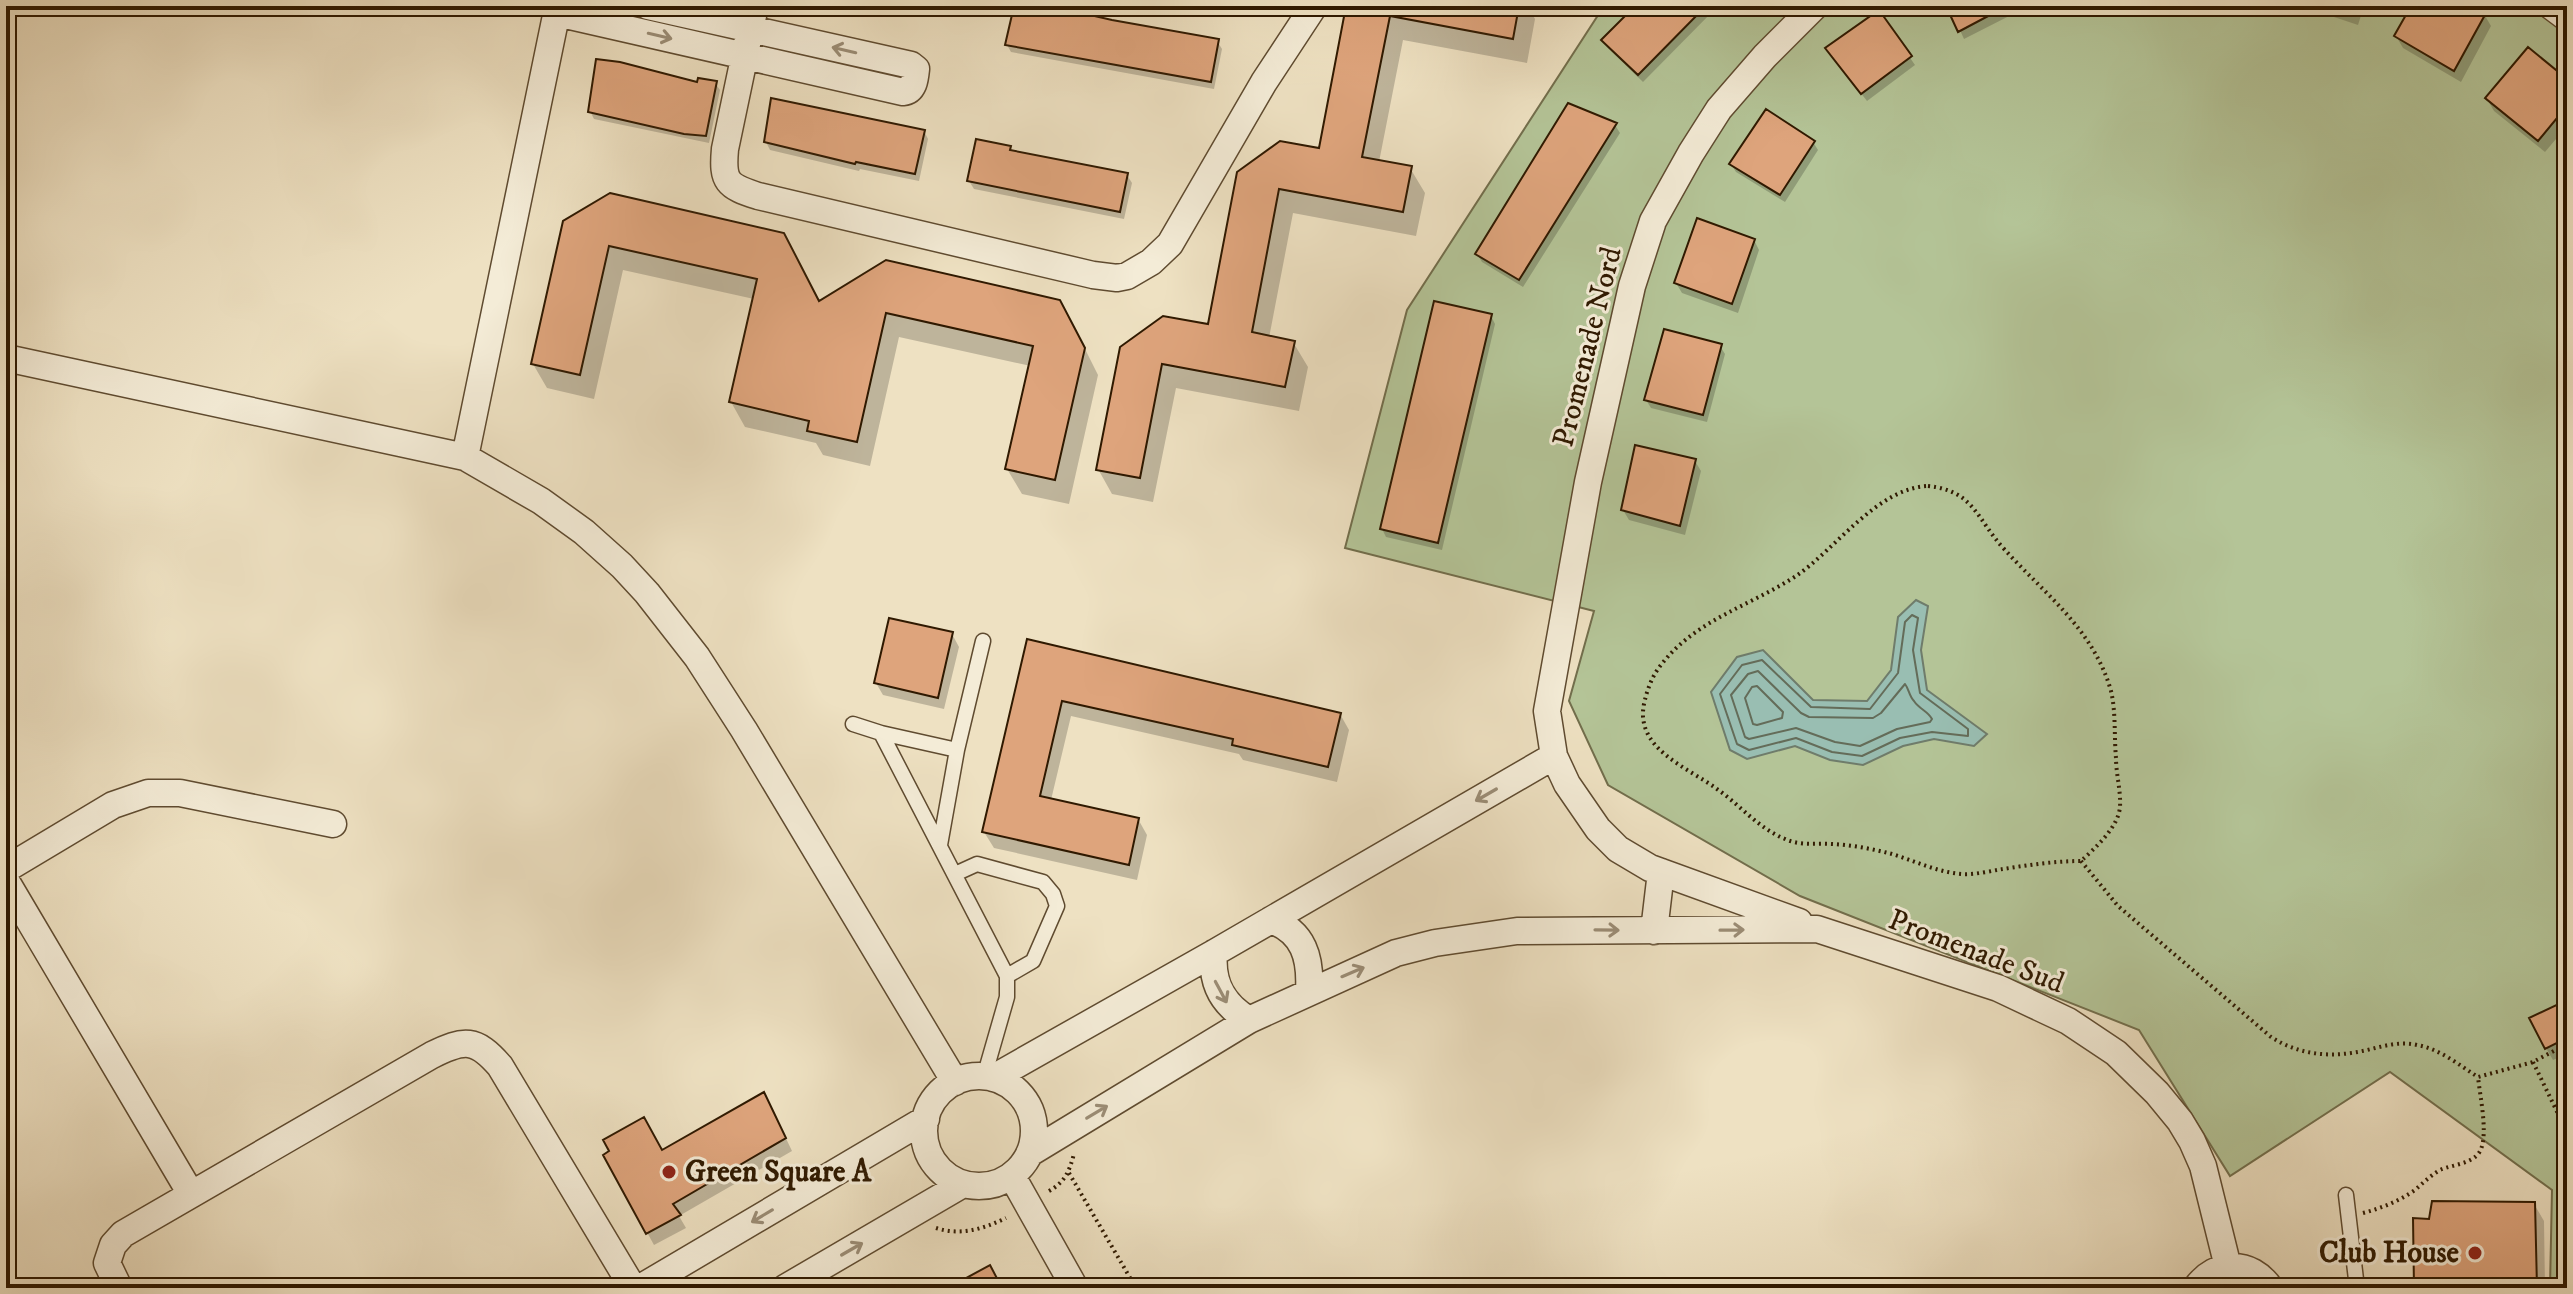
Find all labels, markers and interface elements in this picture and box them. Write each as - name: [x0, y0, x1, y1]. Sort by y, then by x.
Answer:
- one-way arrow: [647, 29, 673, 44]
- one-way arrow: [832, 42, 857, 57]
- street label: Promenade Nord: [1545, 243, 1631, 451]
- one-way arrow: [1475, 787, 1498, 803]
- street label: Promenade Sud: [1883, 901, 2069, 1003]
- one-way arrow: [1593, 922, 1620, 938]
- one-way arrow: [1718, 922, 1745, 938]
- one-way arrow: [1340, 963, 1365, 978]
- one-way arrow: [1214, 979, 1230, 1003]
- one-way arrow: [1085, 1104, 1108, 1120]
- place label: Green Square A: [685, 1154, 872, 1191]
- marker: Green Square A: [660, 1163, 678, 1181]
- one-way arrow: [751, 1208, 774, 1224]
- place label: Club House: [2319, 1235, 2460, 1272]
- one-way arrow: [840, 1240, 863, 1256]
- marker: Club House: [2466, 1244, 2484, 1262]

